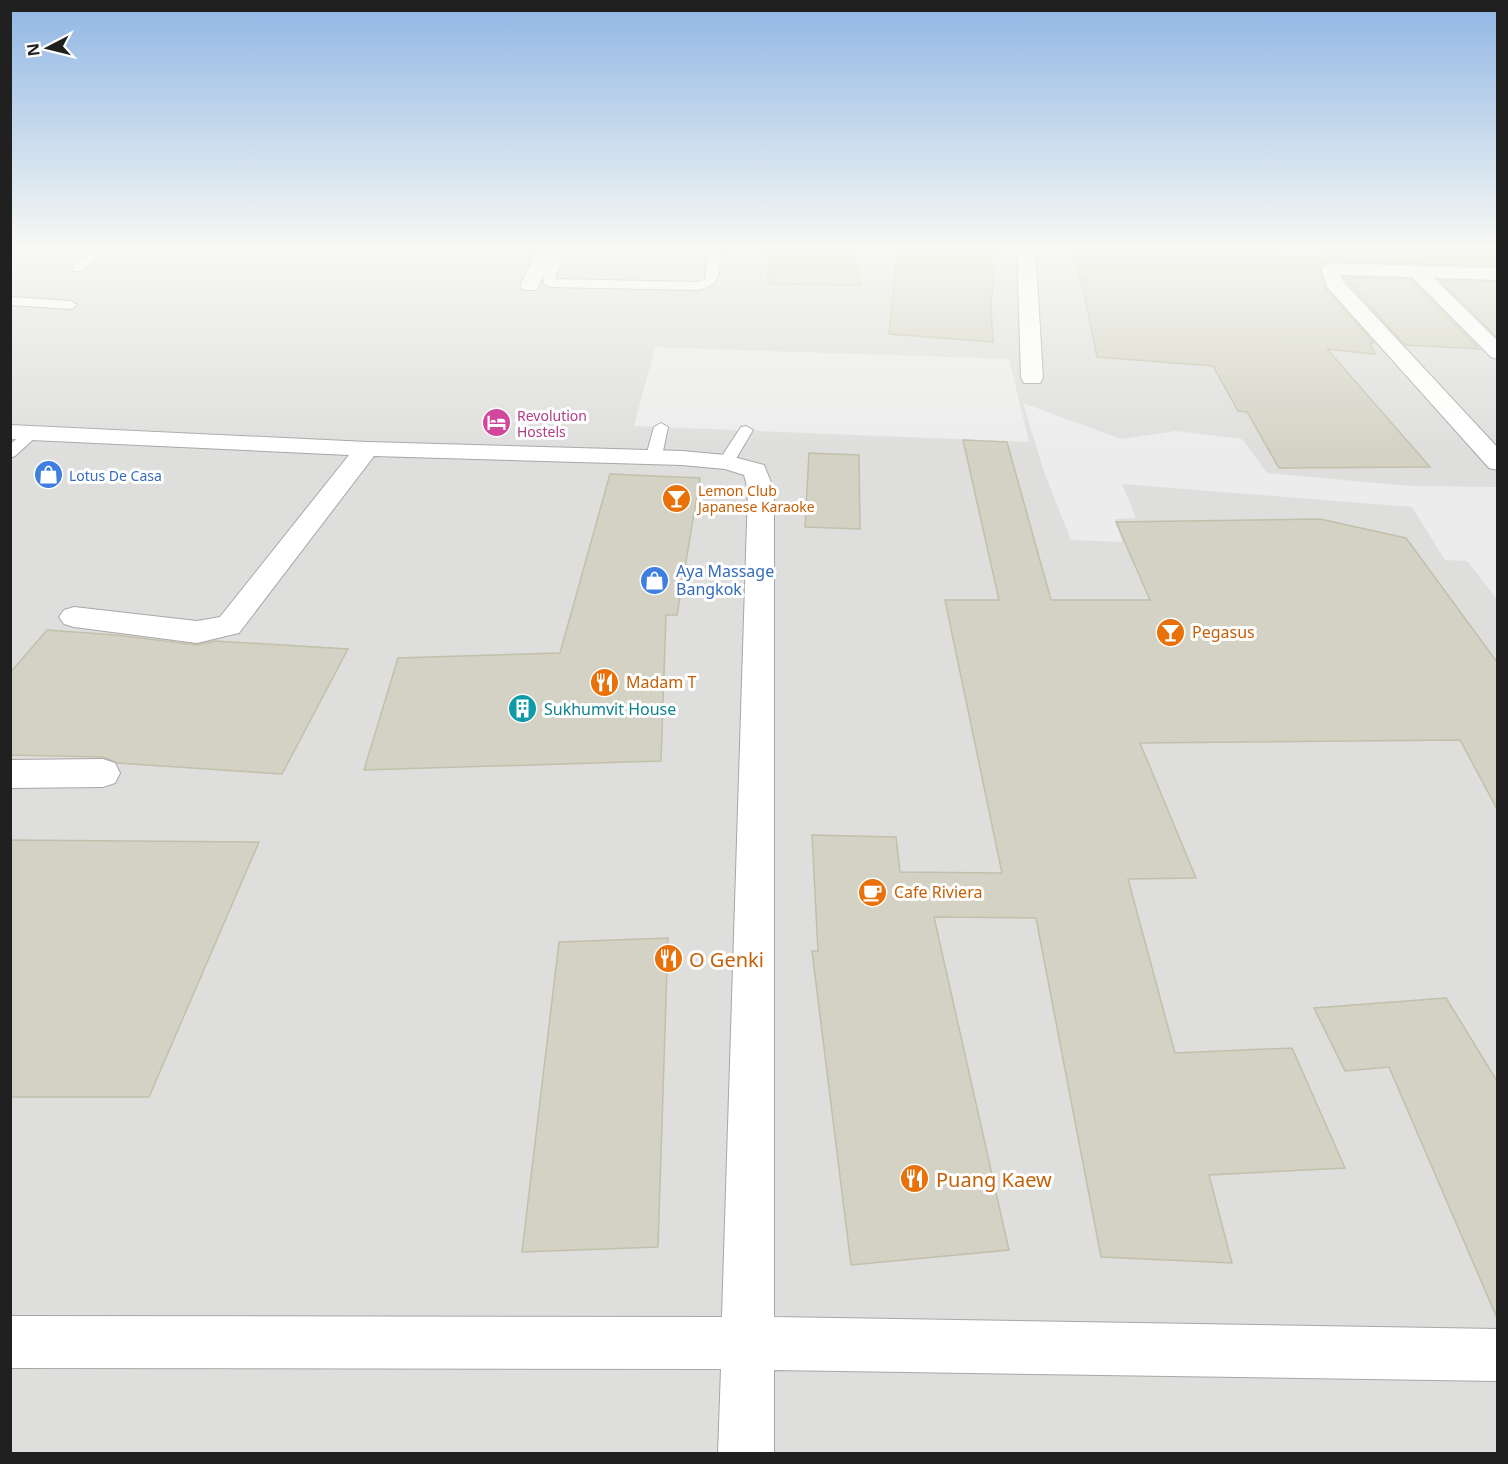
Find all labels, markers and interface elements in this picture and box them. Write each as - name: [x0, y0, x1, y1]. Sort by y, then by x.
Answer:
- north arrow: [18, 18, 78, 78]
- text: N: [21, 42, 45, 58]
- place label: Revolution Hostels: [517, 406, 587, 441]
- hotel icon: Revolution Hostels: [480, 407, 512, 439]
- shop icon: Lotus De Casa: [32, 459, 64, 491]
- place label: Lotus De Casa: [69, 466, 162, 485]
- place label: Lemon Club Japanese Karaoke: [696, 481, 815, 516]
- bar icon: Lemon Club Japanese Karaoke: [661, 482, 693, 514]
- place label: Aya Massage Bangkok: [676, 560, 774, 600]
- shop icon: Aya Massage Bangkok: [639, 564, 671, 596]
- bar icon: Pegasus: [1155, 616, 1187, 648]
- place label: Pegasus: [1192, 621, 1255, 643]
- restaurant icon: Madam T: [589, 666, 621, 698]
- place label: Madam T: [626, 671, 696, 693]
- building icon: Sukhumvit House: [507, 693, 539, 725]
- place label: Sukhumvit House: [544, 698, 676, 720]
- cafe icon: Cafe Riviera: [857, 876, 889, 908]
- place label: Cafe Riviera: [894, 881, 982, 903]
- restaurant icon: O Genki: [652, 943, 684, 975]
- place label: O Genki: [689, 946, 764, 973]
- restaurant icon: Puang Kaew: [899, 1163, 931, 1195]
- place label: Puang Kaew: [936, 1166, 1052, 1193]

